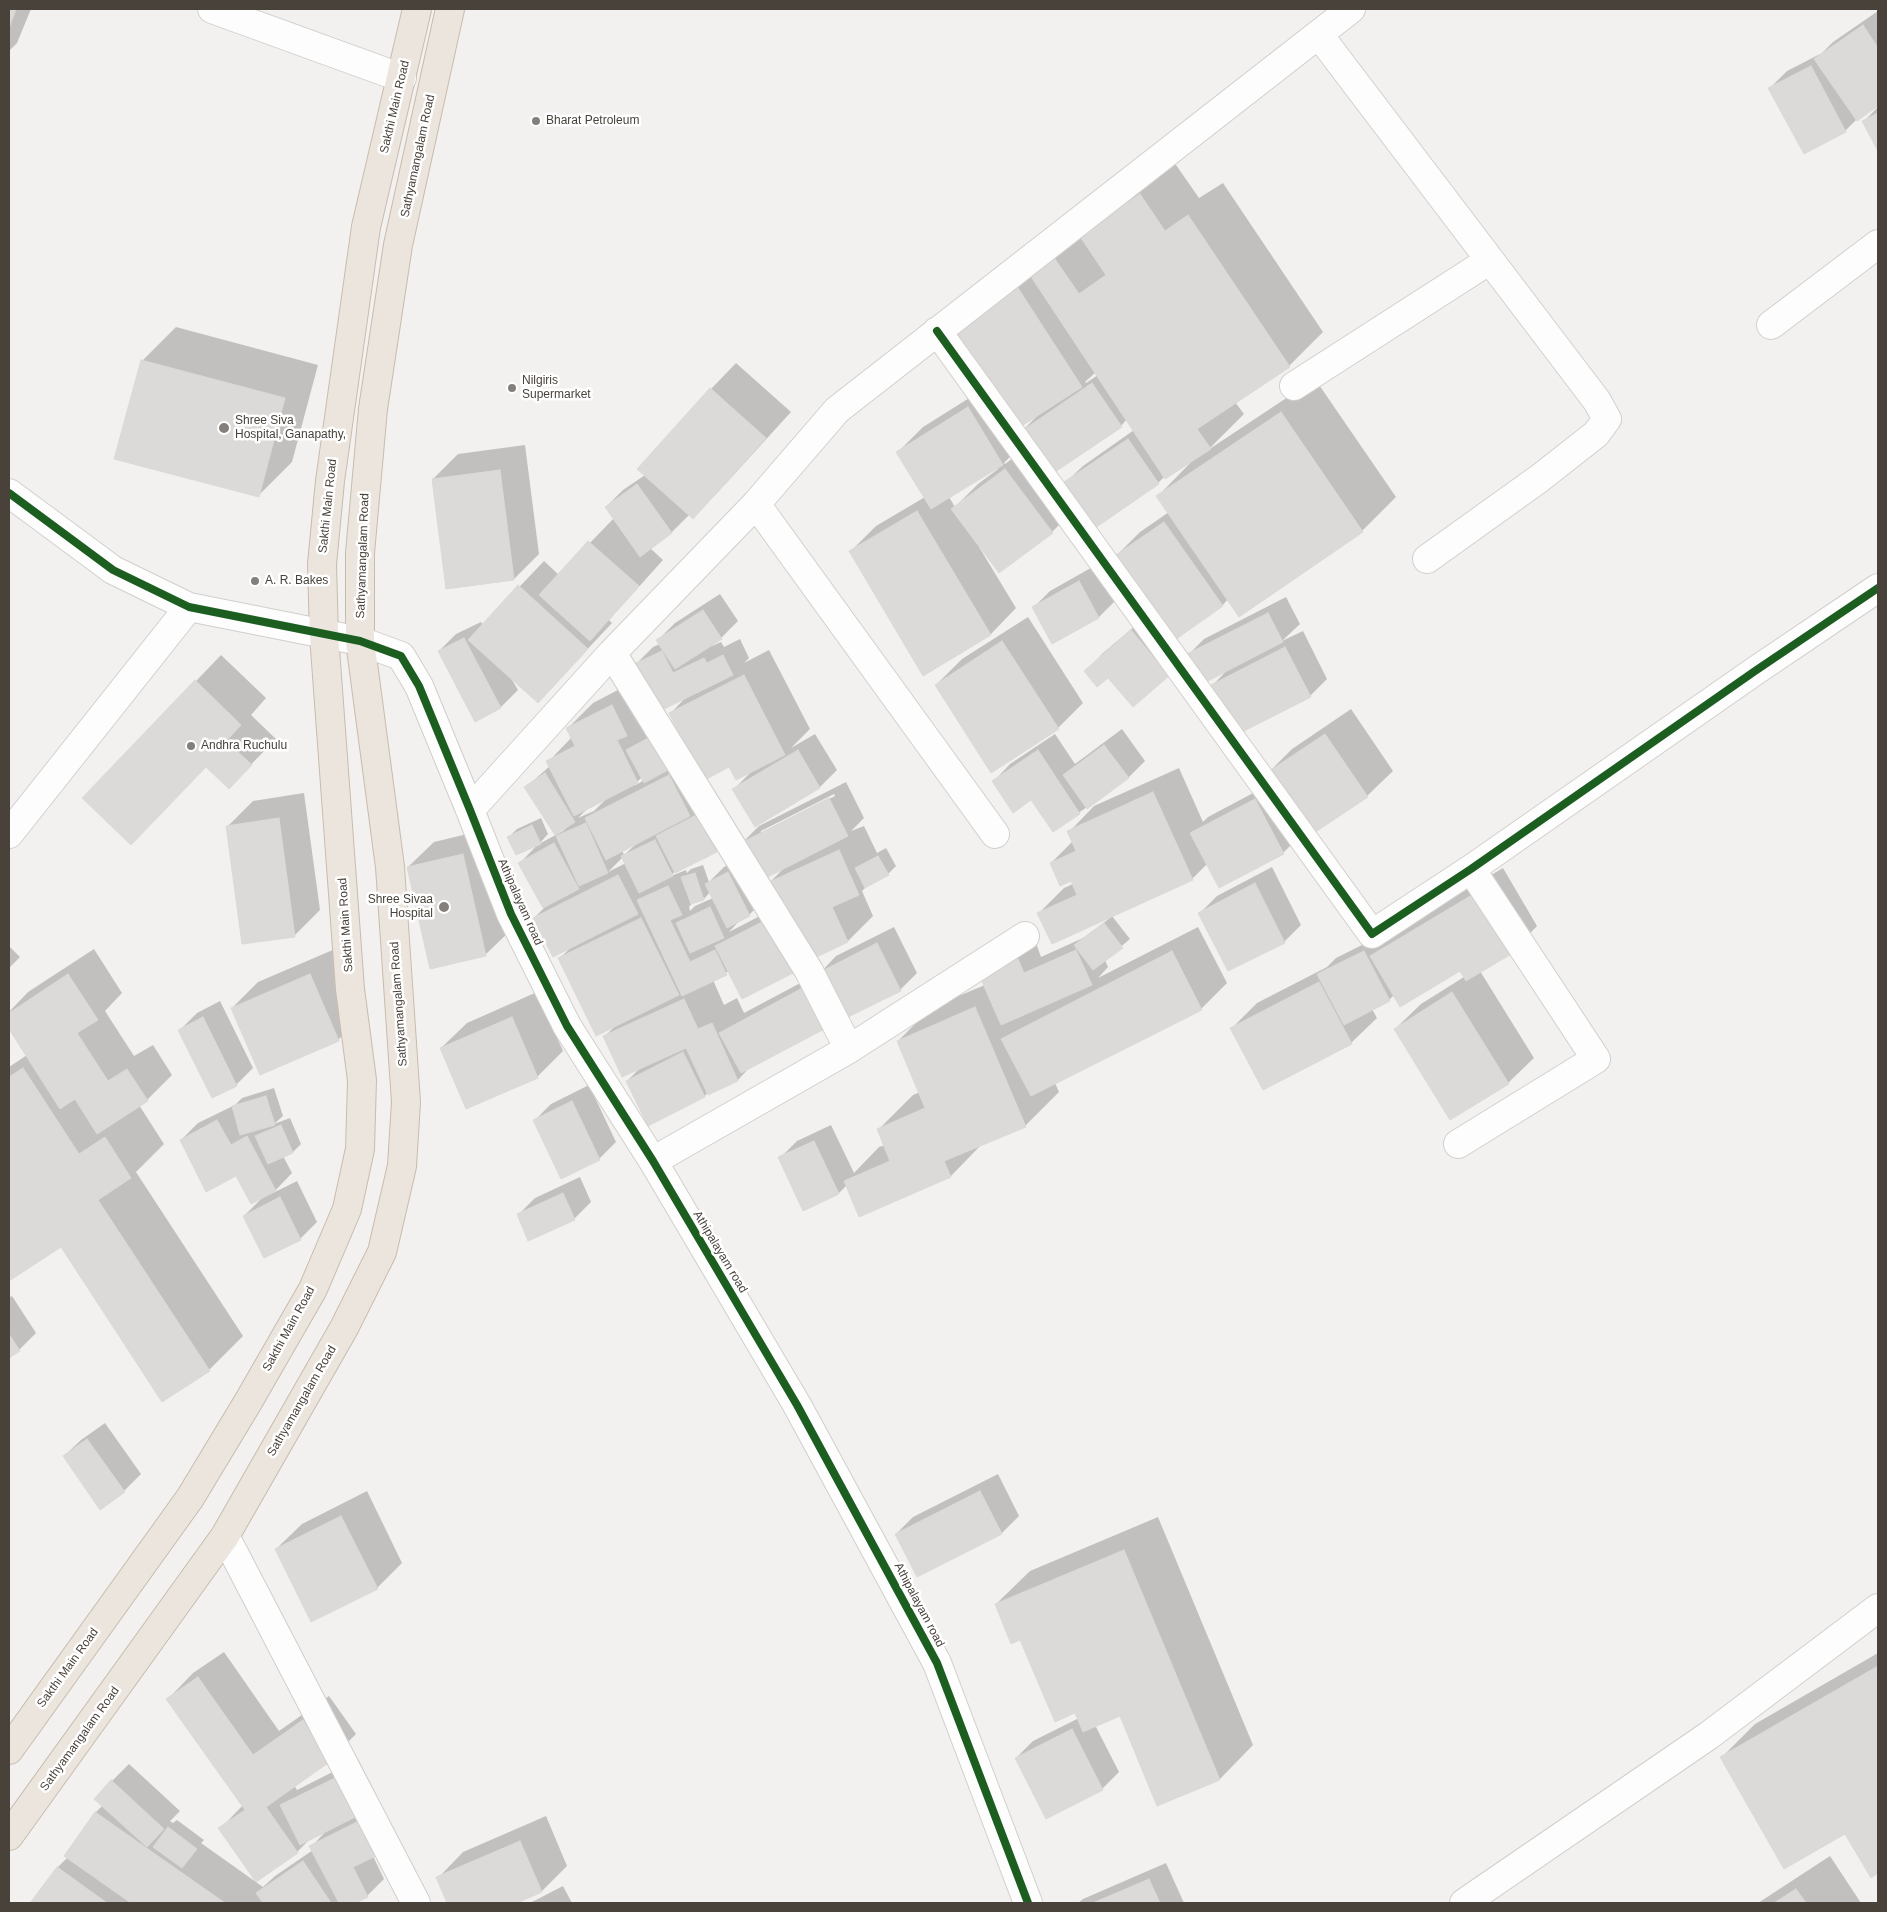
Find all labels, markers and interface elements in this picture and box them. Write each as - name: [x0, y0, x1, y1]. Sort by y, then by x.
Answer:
- street label: Sakthi Main Road: [377, 59, 413, 155]
- street label: Sathyamangalam Road: [398, 93, 438, 219]
- place label: Bharat Petroleum: [546, 114, 639, 128]
- marker: Bharat Petroleum: [530, 115, 542, 127]
- place label: Nilgiris Supermarket: [522, 374, 591, 402]
- marker: Nilgiris Supermarket: [506, 382, 518, 394]
- place label: Shree Siva Hospital, Ganapathy,: [235, 414, 346, 442]
- marker: Shree Siva Hospital, Ganapathy,: [217, 421, 231, 435]
- street label: Sakthi Main Road: [316, 458, 340, 554]
- street label: Sathyamangalam Road: [354, 493, 372, 619]
- place label: A. R. Bakes: [265, 574, 328, 588]
- marker: A. R. Bakes: [249, 575, 261, 587]
- place label: Andhra Ruchulu: [201, 739, 287, 753]
- marker: Andhra Ruchulu: [185, 740, 197, 752]
- street label: Athipalayam road: [494, 856, 546, 948]
- street label: Sakthi Main Road: [336, 877, 356, 973]
- place label: Shree Sivaa Hospital: [368, 893, 433, 921]
- marker: Shree Sivaa Hospital: [437, 900, 451, 914]
- street label: Sathyamangalam Road: [387, 941, 411, 1067]
- street label: Athipalayam road: [690, 1208, 750, 1296]
- street label: Sakthi Main Road: [260, 1284, 318, 1374]
- street label: Sathyamangalam Road: [264, 1343, 340, 1459]
- street label: Athipalayam road: [891, 1560, 947, 1650]
- street label: Sakthi Main Road: [34, 1625, 102, 1711]
- street label: Sathyamangalam Road: [37, 1684, 123, 1794]

